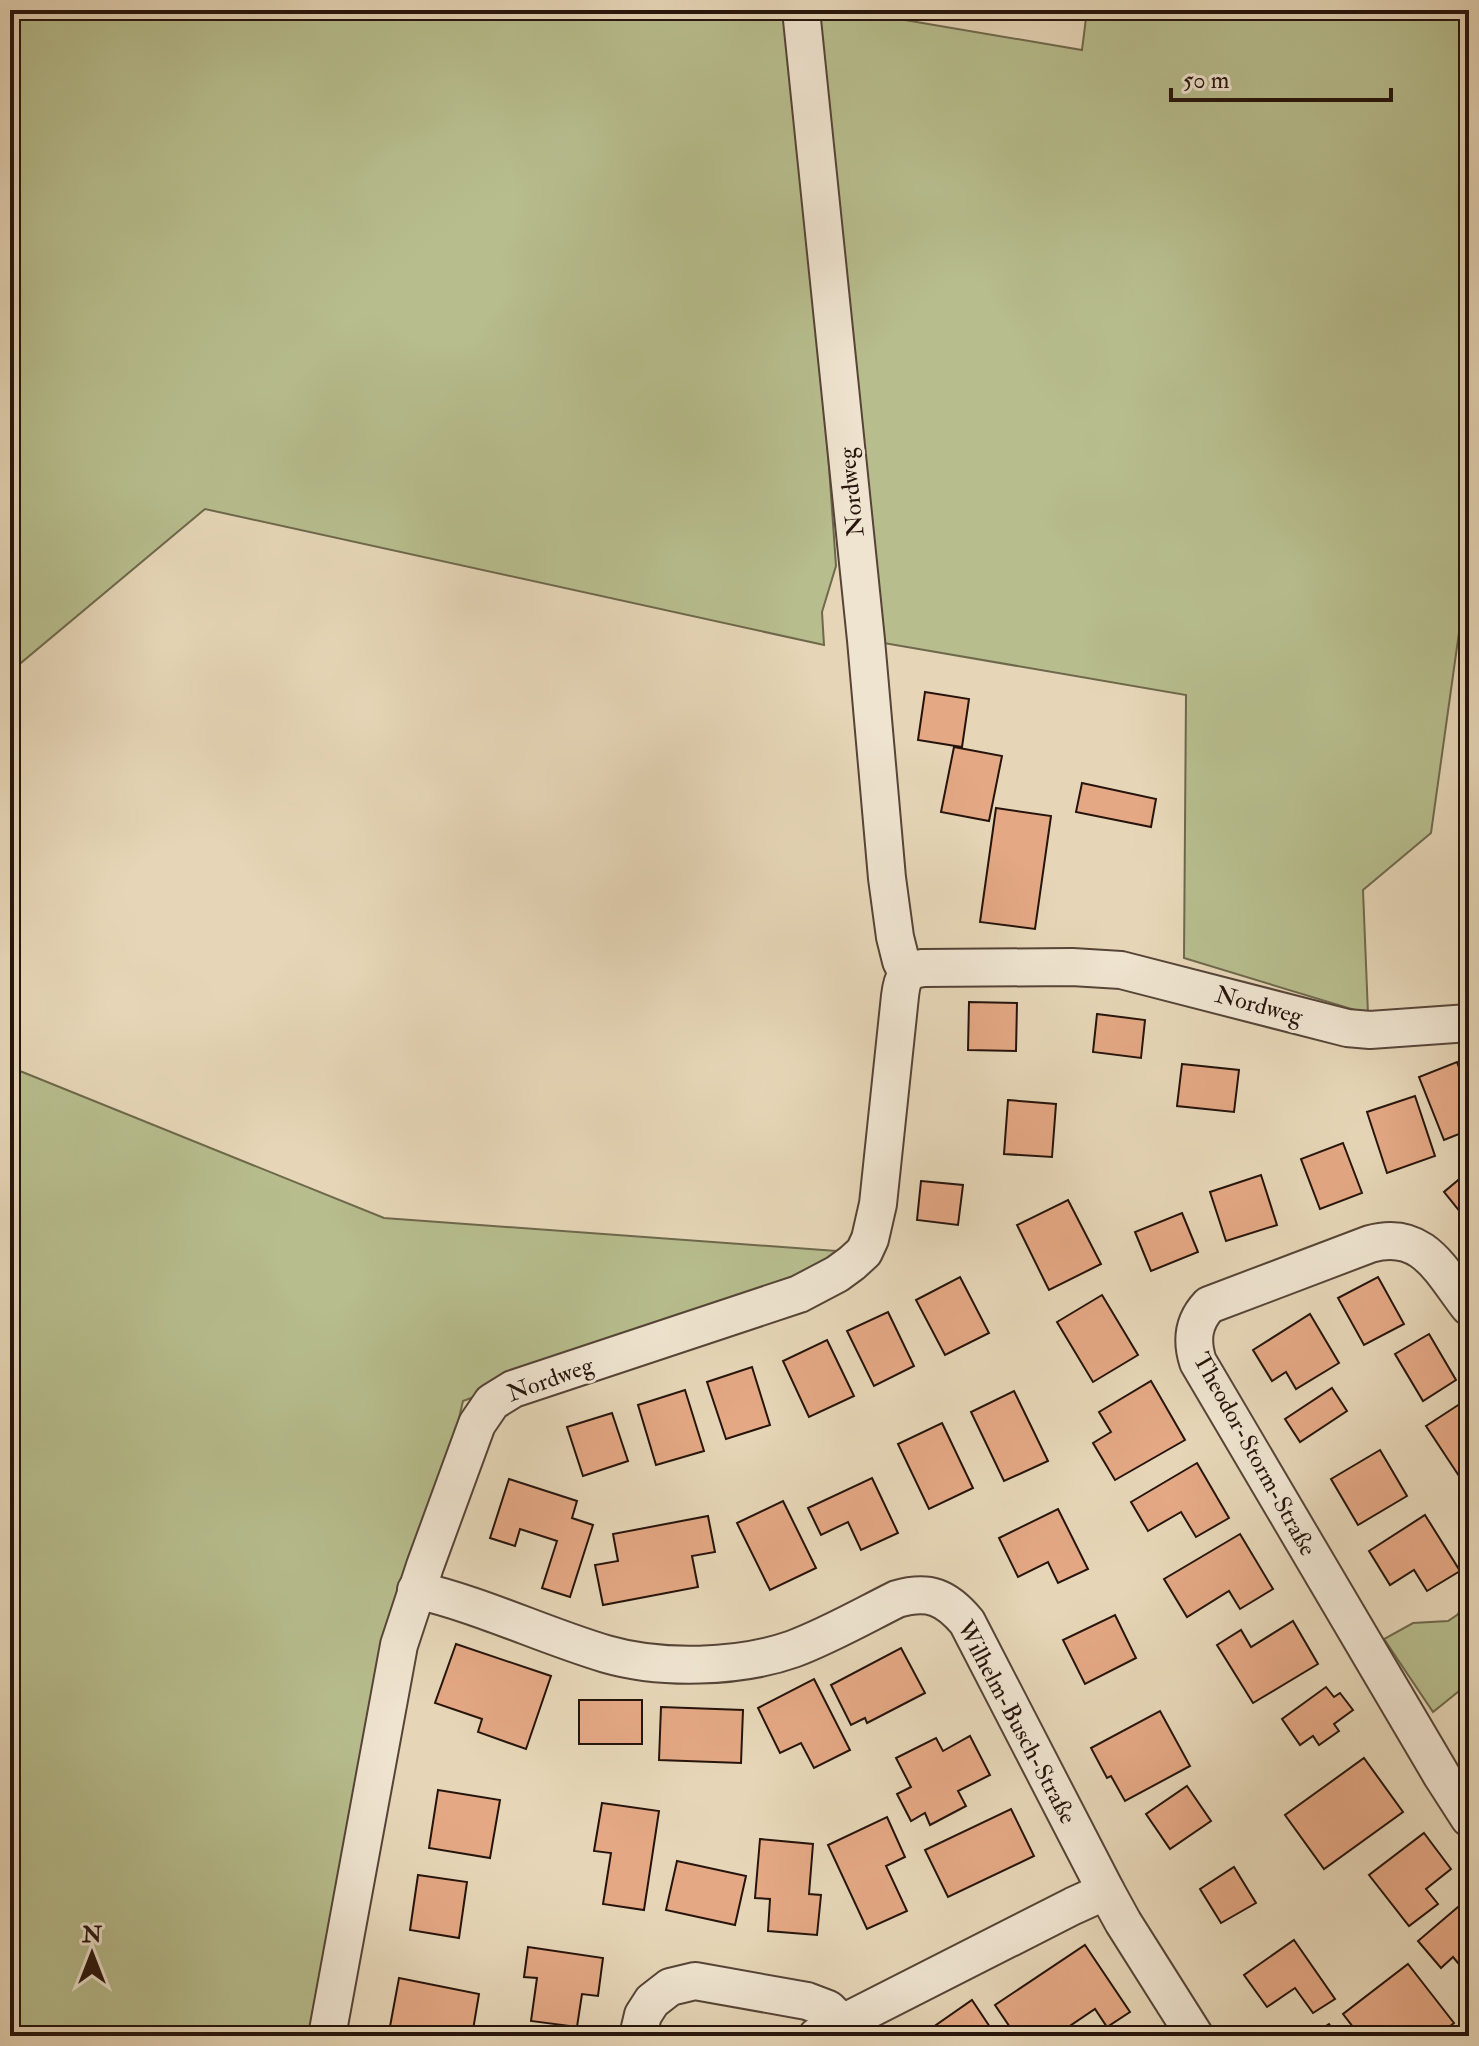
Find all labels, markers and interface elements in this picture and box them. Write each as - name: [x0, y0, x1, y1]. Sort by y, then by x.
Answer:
- scale bar: [1171, 52, 1391, 102]
- text: 50 m: [1183, 65, 1230, 96]
- street label: Nordweg: [831, 445, 872, 538]
- street label: Nordweg: [1212, 979, 1307, 1032]
- street label: Theodor-Storm-Straße: [1186, 1347, 1323, 1561]
- street label: Nordweg: [503, 1349, 599, 1409]
- street label: Wilhelm-Busch-Straße: [949, 1614, 1083, 1829]
- north arrow: [52, 1914, 132, 1994]
- text: N: [81, 1921, 102, 1949]

